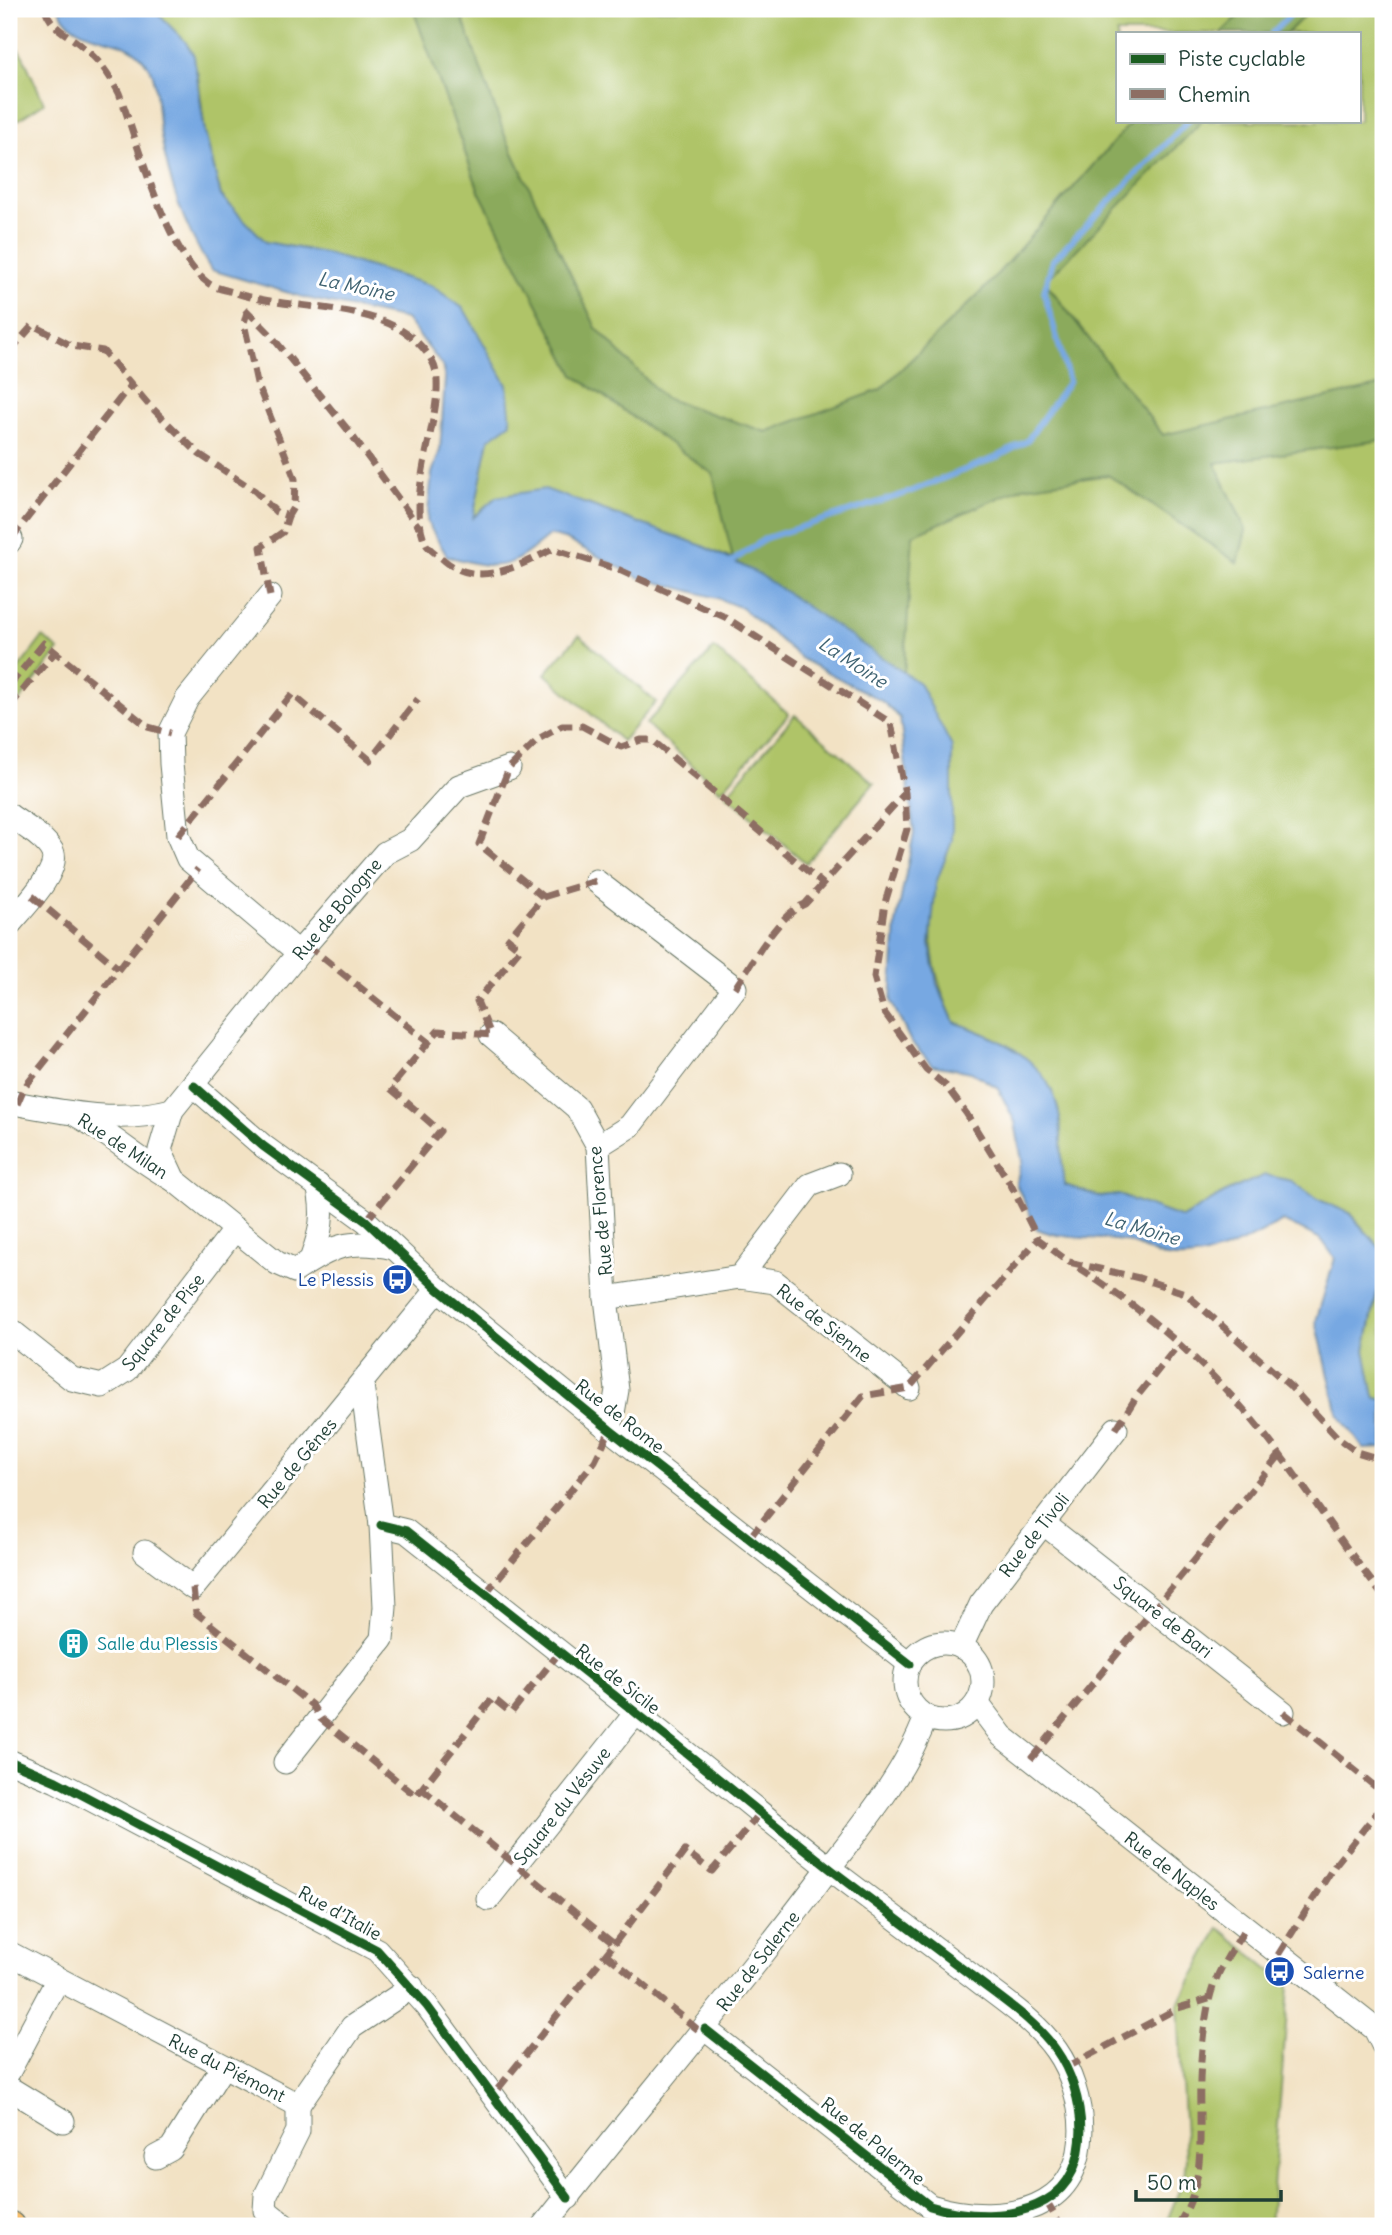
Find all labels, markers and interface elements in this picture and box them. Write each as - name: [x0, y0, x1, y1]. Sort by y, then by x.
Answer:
- legend: [1116, 32, 1360, 122]
- text: Piste cyclable: [1178, 45, 1306, 72]
- text: Chemin: [1178, 81, 1251, 108]
- water label: La Moine: [316, 266, 398, 306]
- water label: La Moine: [814, 631, 893, 694]
- street label: Rue de Bologne: [288, 853, 386, 965]
- street label: Rue de Milan: [73, 1108, 173, 1184]
- street label: Rue de Florence: [583, 1145, 617, 1277]
- water label: La Moine: [1102, 1206, 1184, 1251]
- bus stop icon: Le Plessis: [380, 1262, 414, 1296]
- place label: Le Plessis: [298, 1268, 374, 1291]
- street label: Square de Pise: [117, 1269, 209, 1375]
- street label: Rue de Sienne: [772, 1279, 876, 1367]
- street label: Rue de Rome: [571, 1374, 669, 1458]
- street label: Rue de Gênes: [252, 1413, 342, 1513]
- street label: Rue de Tivoli: [994, 1488, 1074, 1582]
- street label: Square de Bari: [1109, 1571, 1217, 1663]
- building icon: Salle du Plessis: [57, 1626, 91, 1660]
- place label: Salle du Plessis: [97, 1632, 218, 1655]
- street label: Rue de Sicile: [571, 1639, 665, 1719]
- street label: Square du Vésuve: [509, 1742, 615, 1870]
- street label: Rue de Naples: [1120, 1827, 1224, 1915]
- street label: Rue d’Italie: [294, 1881, 386, 1945]
- street label: Rue de Salerne: [711, 1906, 805, 2016]
- bus stop icon: Salerne: [1263, 1955, 1297, 1989]
- place label: Salerne: [1303, 1961, 1365, 1984]
- street label: Rue du Piémont: [165, 2029, 289, 2107]
- street label: Rue de Palerme: [816, 2092, 930, 2190]
- scale bar: [1136, 2158, 1282, 2202]
- text: 50 m: [1147, 2169, 1196, 2196]

